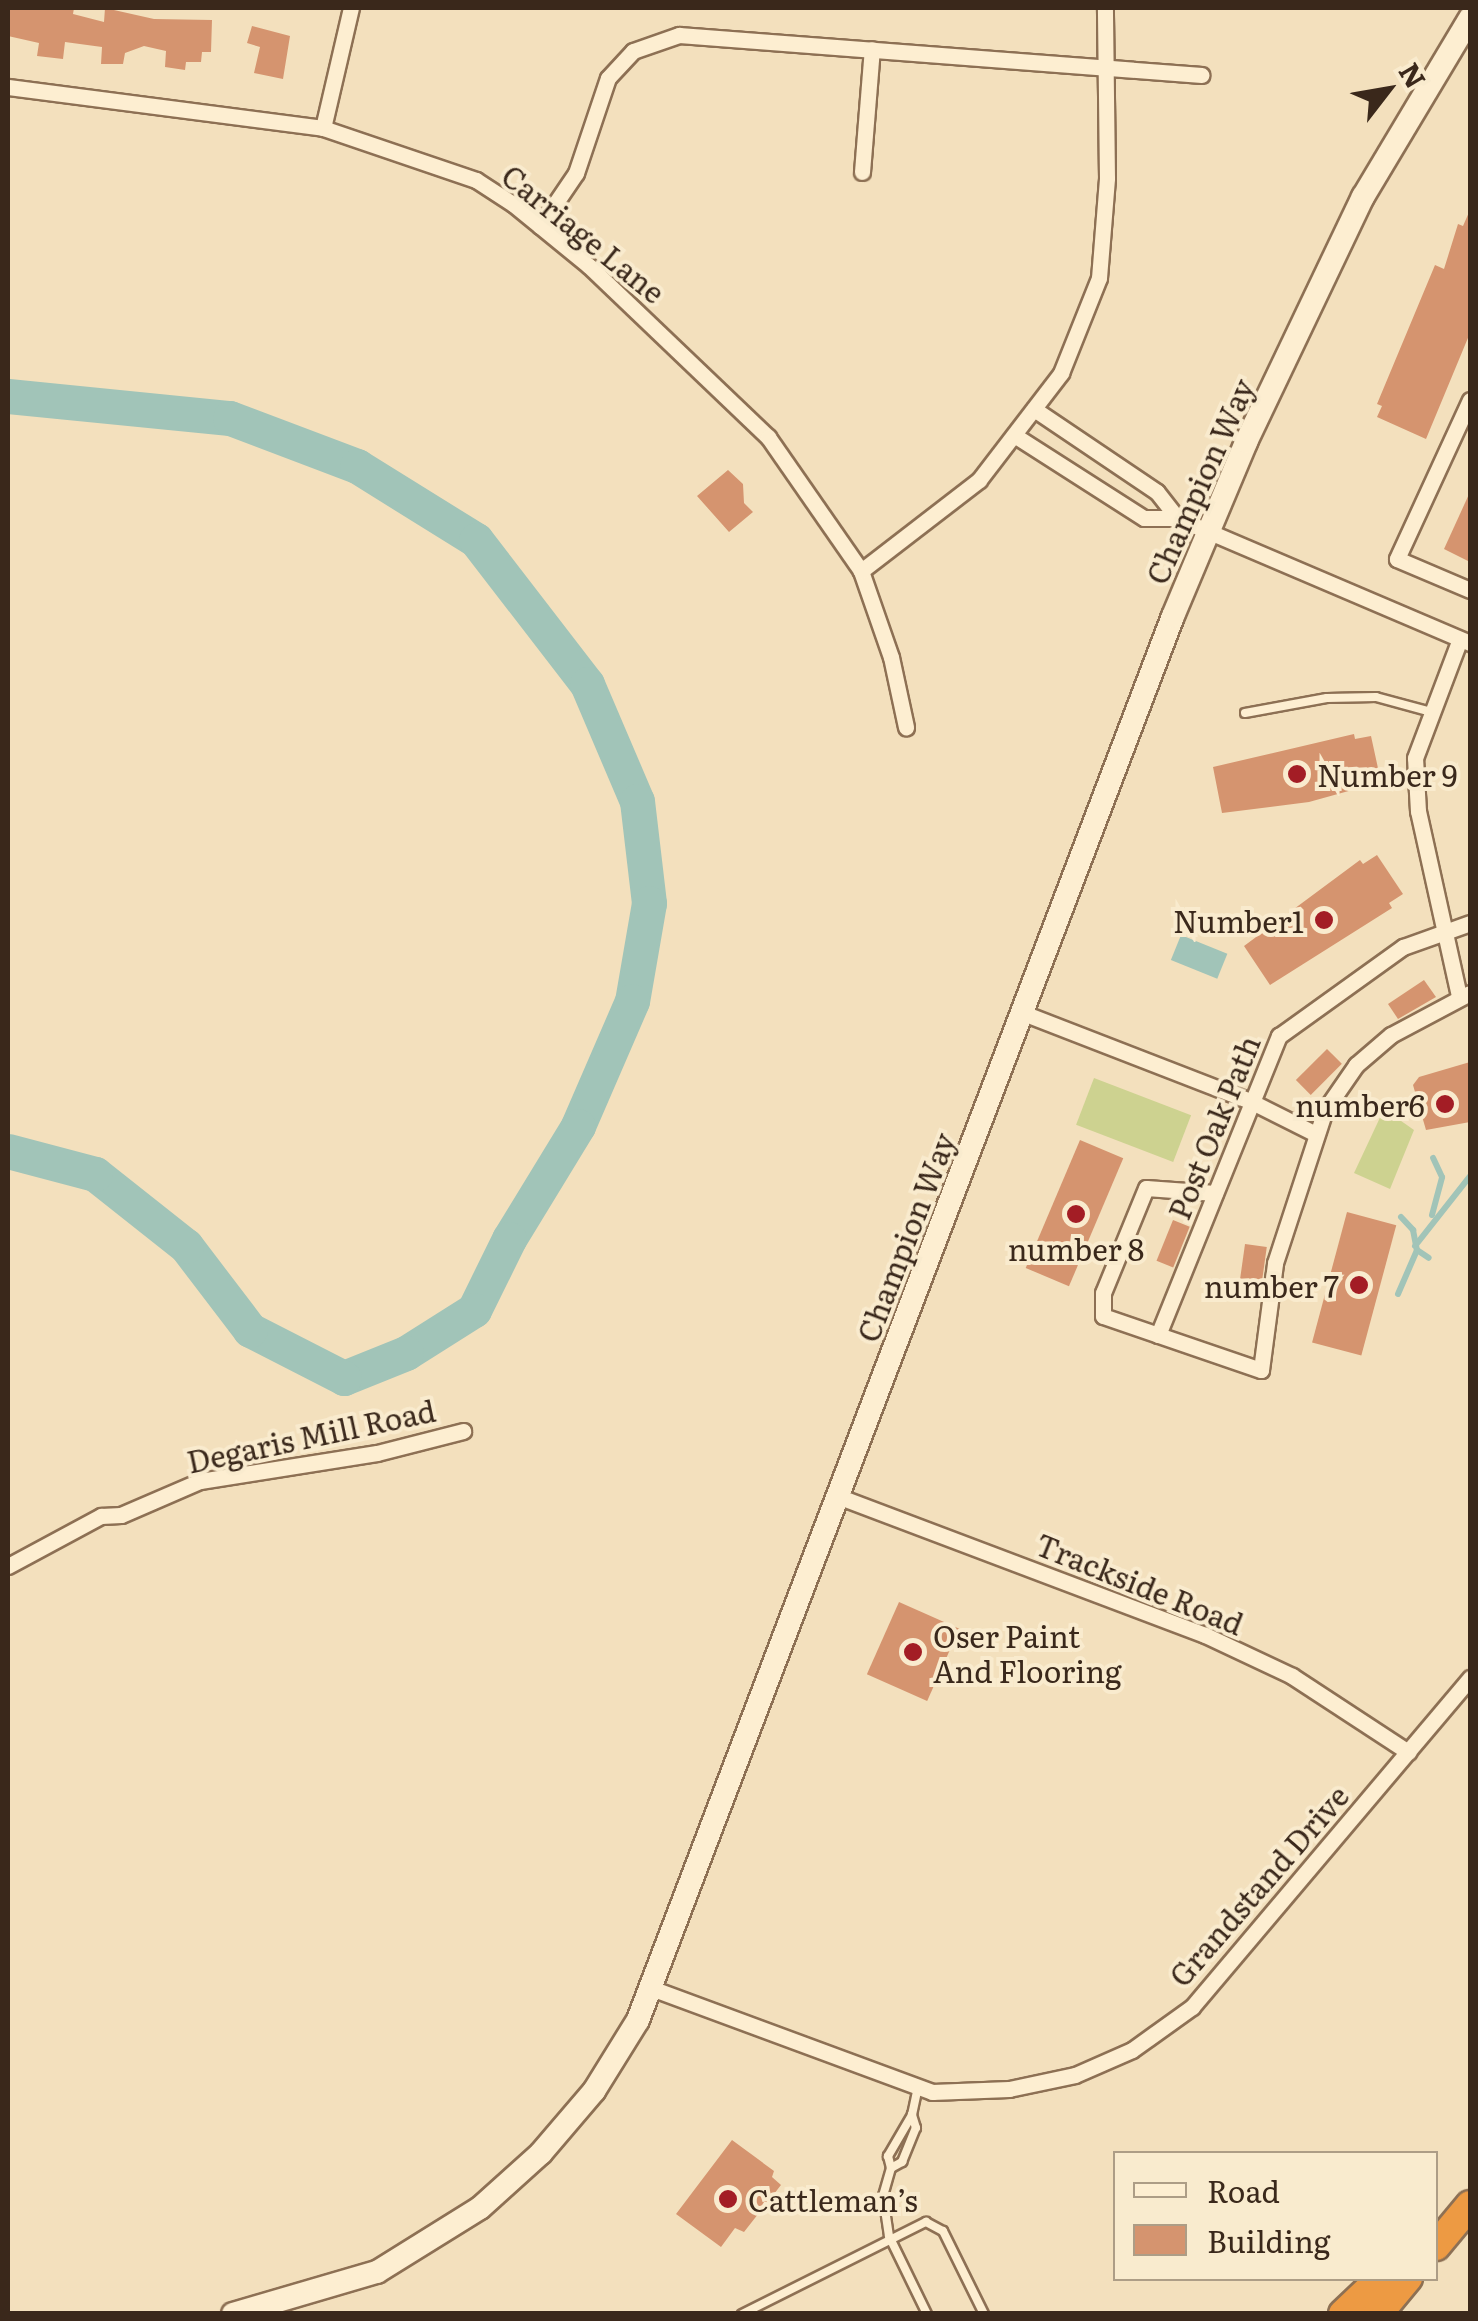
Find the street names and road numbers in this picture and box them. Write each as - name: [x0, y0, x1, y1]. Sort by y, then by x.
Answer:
- street label: Carriage Lane: [495, 156, 673, 310]
- street label: Champion Way: [1138, 373, 1260, 589]
- street label: Post Oak Path: [1160, 1030, 1266, 1224]
- street label: Champion Way: [849, 1127, 961, 1347]
- street label: Degaris Mill Road: [183, 1391, 439, 1479]
- street label: Trackside Road: [1031, 1525, 1249, 1641]
- street label: Grandstand Drive: [1161, 1777, 1355, 1993]

